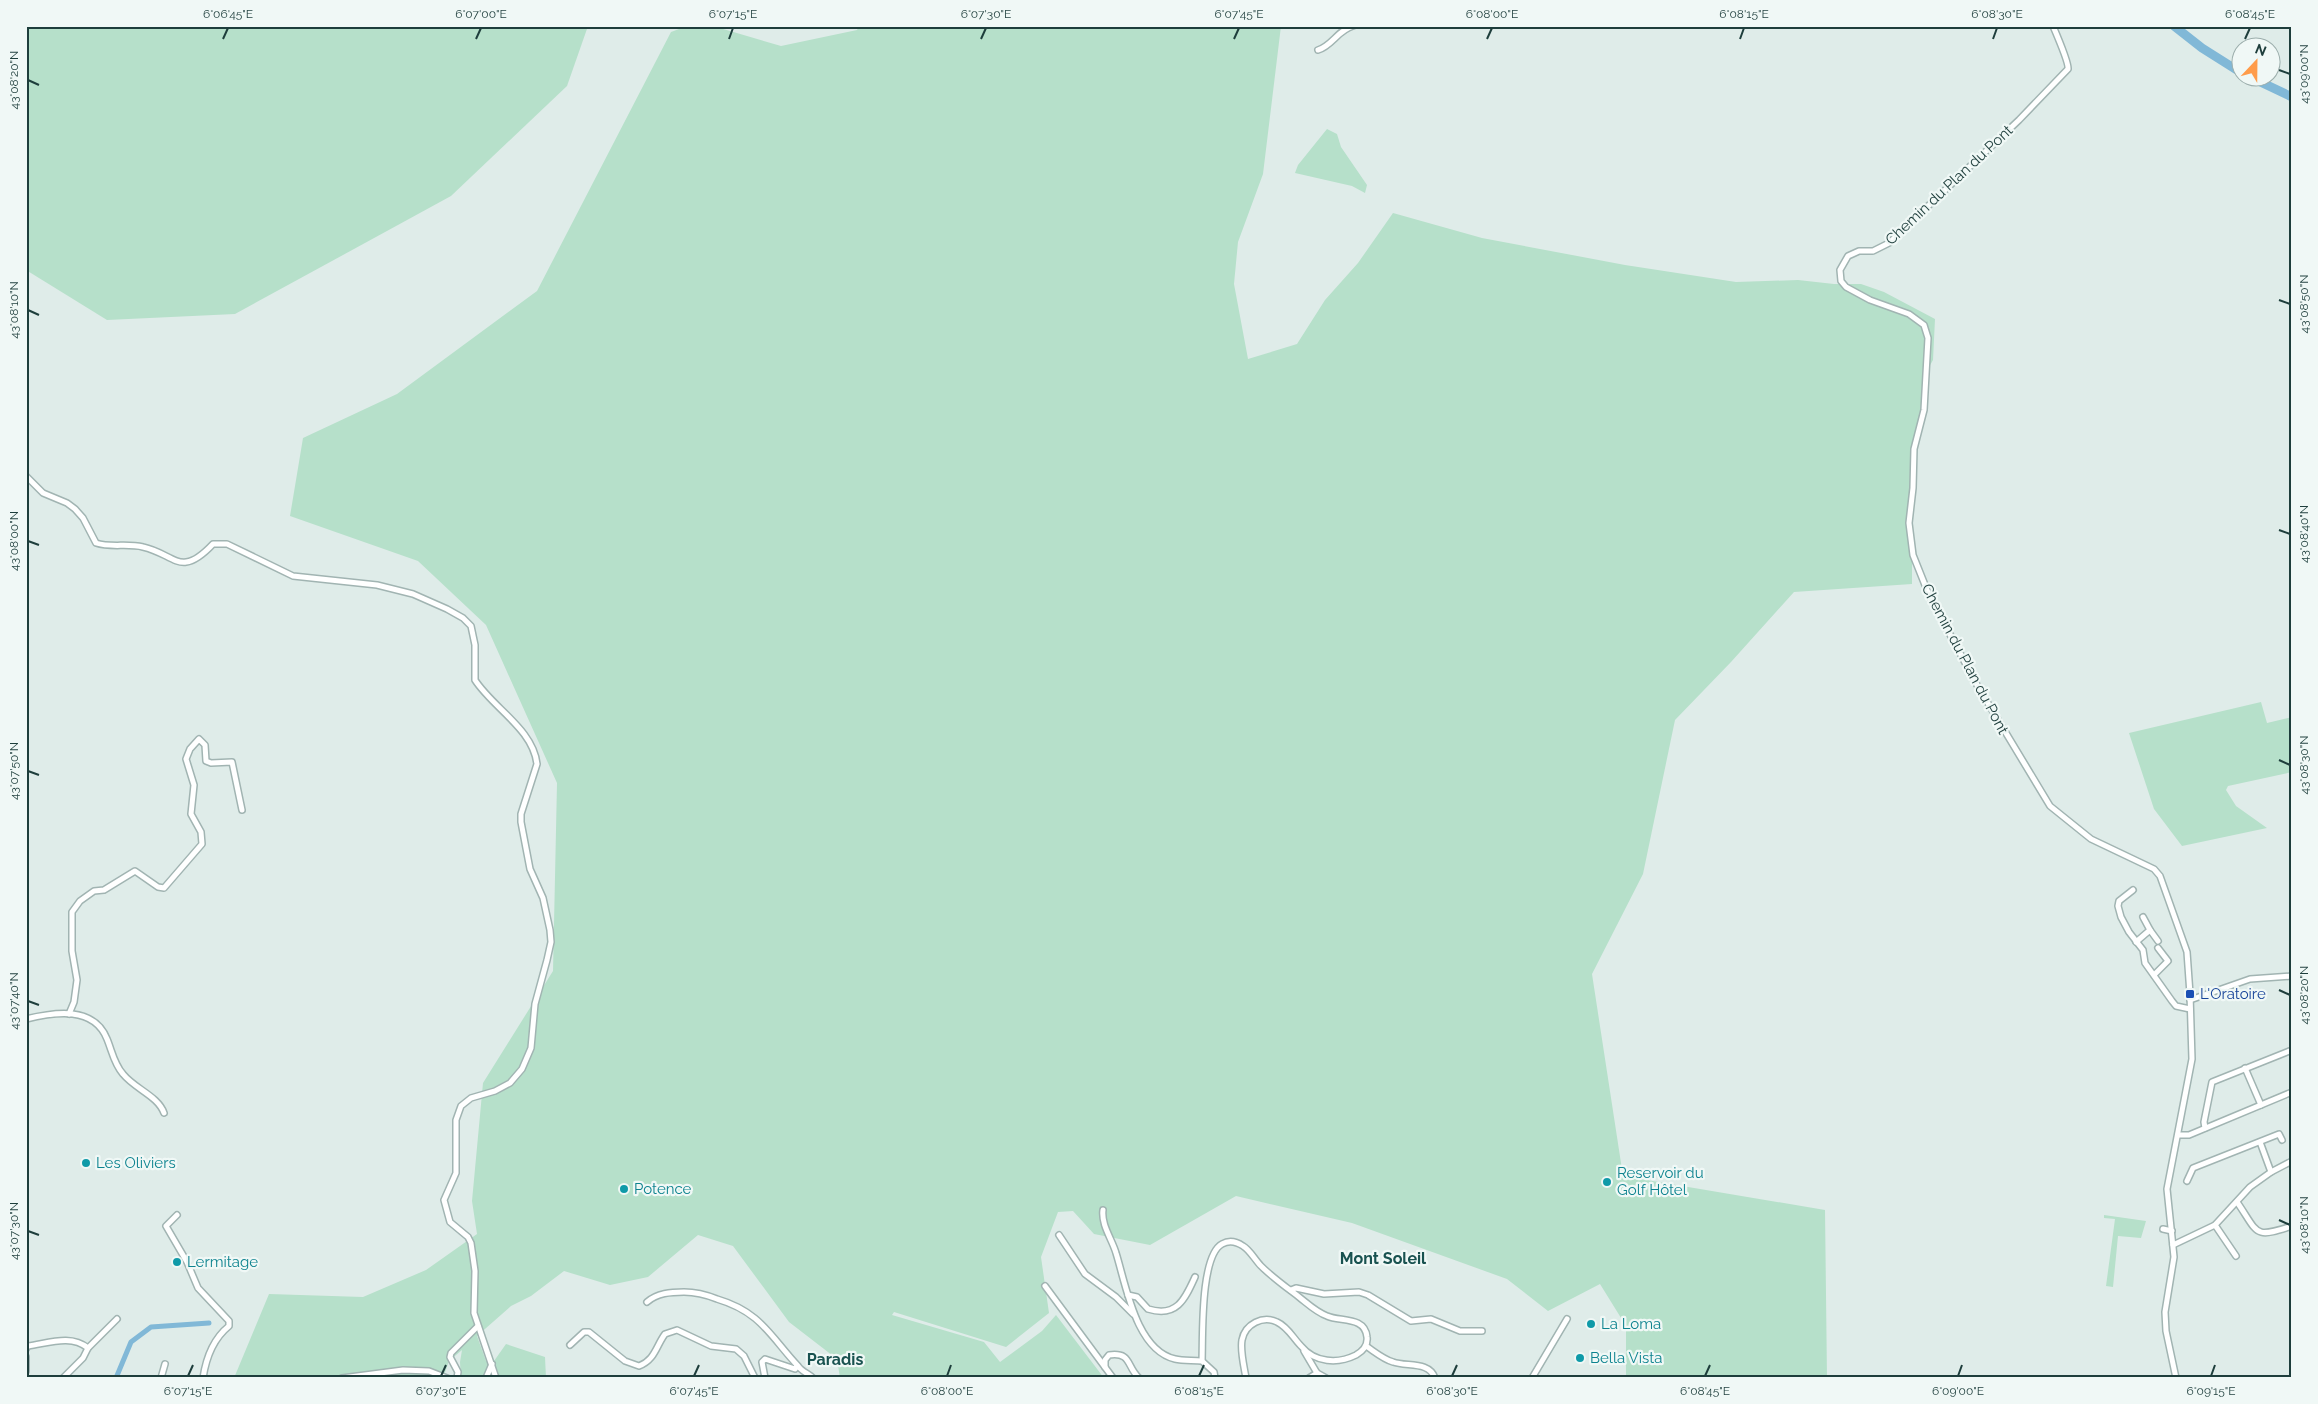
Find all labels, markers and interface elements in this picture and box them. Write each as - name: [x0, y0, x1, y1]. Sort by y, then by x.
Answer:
- text: 6°06'45"E: [203, 7, 253, 21]
- text: 6°07'00"E: [455, 7, 507, 21]
- text: 6°07'15"E: [709, 7, 757, 21]
- text: 6°07'30"E: [961, 7, 1011, 21]
- text: 6°07'45"E: [1214, 7, 1264, 21]
- text: 6°08'00"E: [1466, 7, 1518, 21]
- text: 6°08'15"E: [1719, 7, 1769, 21]
- text: 6°08'30"E: [1971, 7, 2023, 21]
- text: 6°08'45"E: [2225, 7, 2275, 21]
- north arrow: [2230, 38, 2280, 88]
- text: N: [2253, 41, 2269, 59]
- text: 43°09'00"N: [2297, 44, 2311, 104]
- text: 43°08'20"N: [7, 51, 21, 109]
- street label: Chemin du Plan du Pont: [1882, 121, 2016, 249]
- text: 43°08'50"N: [2297, 275, 2311, 333]
- text: 43°08'10"N: [7, 281, 21, 339]
- text: 43°08'40"N: [2297, 505, 2311, 563]
- text: 43°08'00"N: [7, 511, 21, 571]
- street label: Chemin du Plan du Pont: [1918, 581, 2012, 737]
- text: 43°08'30"N: [2297, 736, 2311, 794]
- text: 43°07'50"N: [7, 742, 21, 800]
- text: 43°08'20"N: [2297, 966, 2311, 1024]
- text: 43°07'40"N: [7, 972, 21, 1030]
- place label: L'Oratoire: [2200, 985, 2266, 1003]
- marker: L'Oratoire: [2184, 988, 2196, 1000]
- place label: Les Oliviers: [96, 1154, 176, 1172]
- marker: Les Oliviers: [80, 1157, 92, 1169]
- place label: Reservoir du Golf Hôtel: [1617, 1164, 1704, 1199]
- marker: Reservoir du Golf Hôtel: [1601, 1176, 1613, 1188]
- place label: Potence: [634, 1180, 692, 1198]
- marker: Potence: [618, 1183, 630, 1195]
- text: 43°08'10"N: [2297, 1196, 2311, 1254]
- text: 43°07'30"N: [7, 1202, 21, 1260]
- district label: Mont Soleil: [1340, 1249, 1427, 1268]
- place label: Lermitage: [187, 1253, 258, 1271]
- marker: Lermitage: [171, 1256, 183, 1268]
- place label: La Loma: [1601, 1315, 1661, 1333]
- marker: La Loma: [1585, 1318, 1597, 1330]
- place label: Bella Vista: [1590, 1349, 1662, 1367]
- district label: Paradis: [807, 1350, 863, 1369]
- marker: Bella Vista: [1574, 1352, 1586, 1364]
- text: 6°07'15"E: [164, 1384, 212, 1398]
- text: 6°07'30"E: [416, 1384, 466, 1398]
- text: 6°07'45"E: [669, 1384, 719, 1398]
- text: 6°08'00"E: [921, 1384, 973, 1398]
- text: 6°08'15"E: [1174, 1384, 1224, 1398]
- text: 6°08'30"E: [1426, 1384, 1478, 1398]
- text: 6°08'45"E: [1680, 1384, 1730, 1398]
- text: 6°09'00"E: [1932, 1384, 1984, 1398]
- text: 6°09'15"E: [2186, 1384, 2236, 1398]

